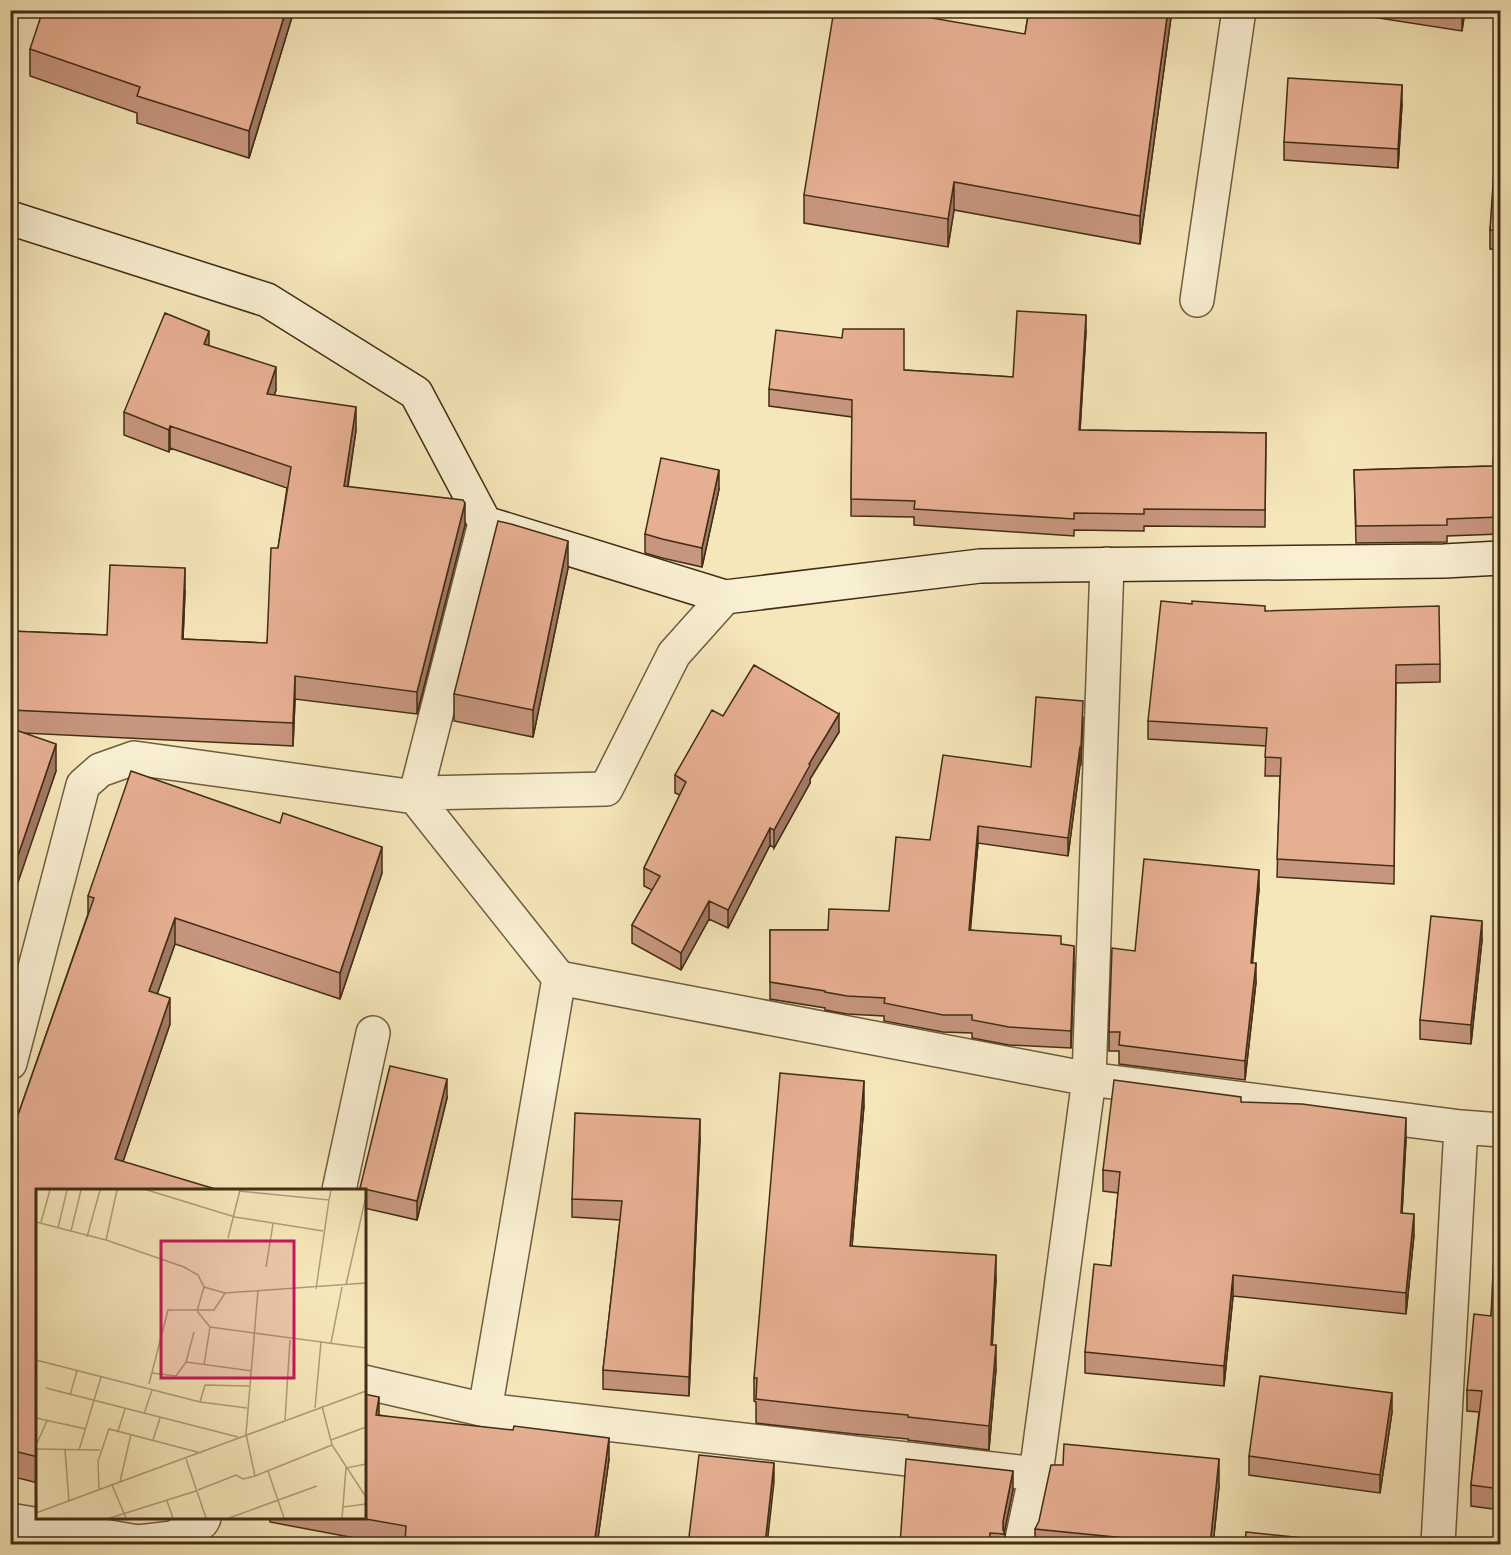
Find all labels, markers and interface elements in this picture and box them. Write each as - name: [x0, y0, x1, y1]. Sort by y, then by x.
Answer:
- inset map: [36, 1189, 366, 1519]

